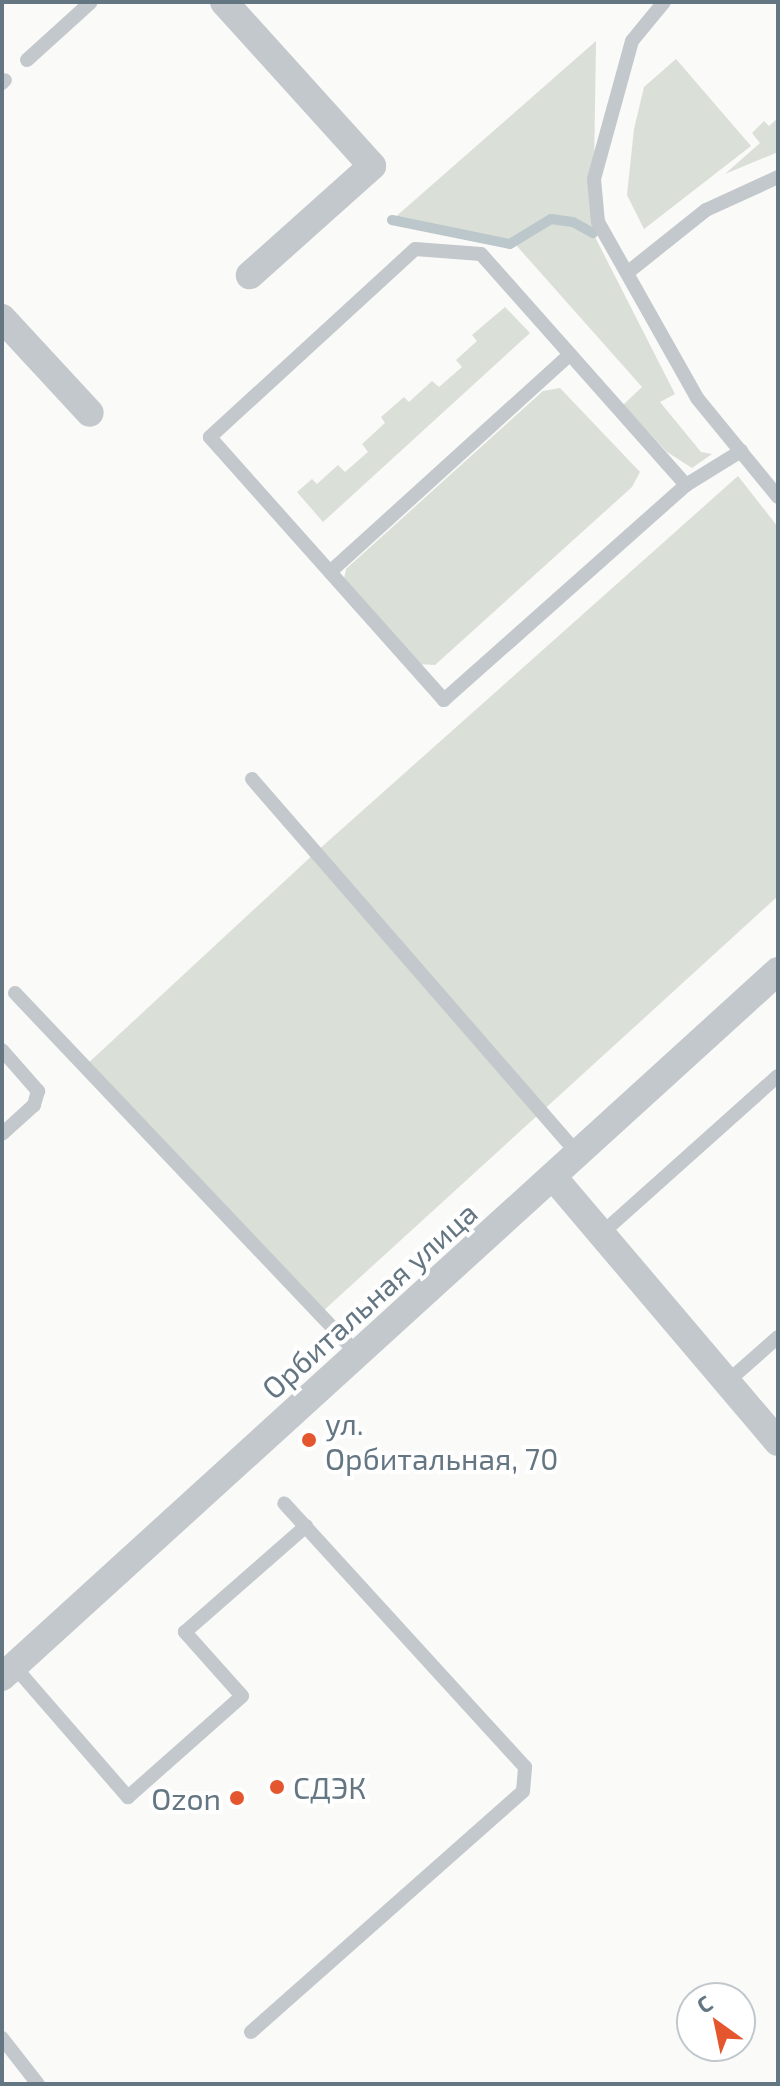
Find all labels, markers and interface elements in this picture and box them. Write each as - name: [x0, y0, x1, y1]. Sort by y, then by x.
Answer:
- street label: Орбитальная улица: [254, 1194, 484, 1406]
- place label: ул. Орбитальная, 70: [325, 1405, 558, 1476]
- marker: ул. Орбитальная, 70: [300, 1431, 318, 1449]
- place label: СДЭК: [293, 1769, 366, 1805]
- marker: СДЭК: [268, 1778, 286, 1796]
- place label: Ozon: [151, 1780, 221, 1816]
- marker: Ozon: [228, 1789, 246, 1807]
- north arrow: [676, 1982, 756, 2062]
- text: С: [692, 1989, 717, 2018]

